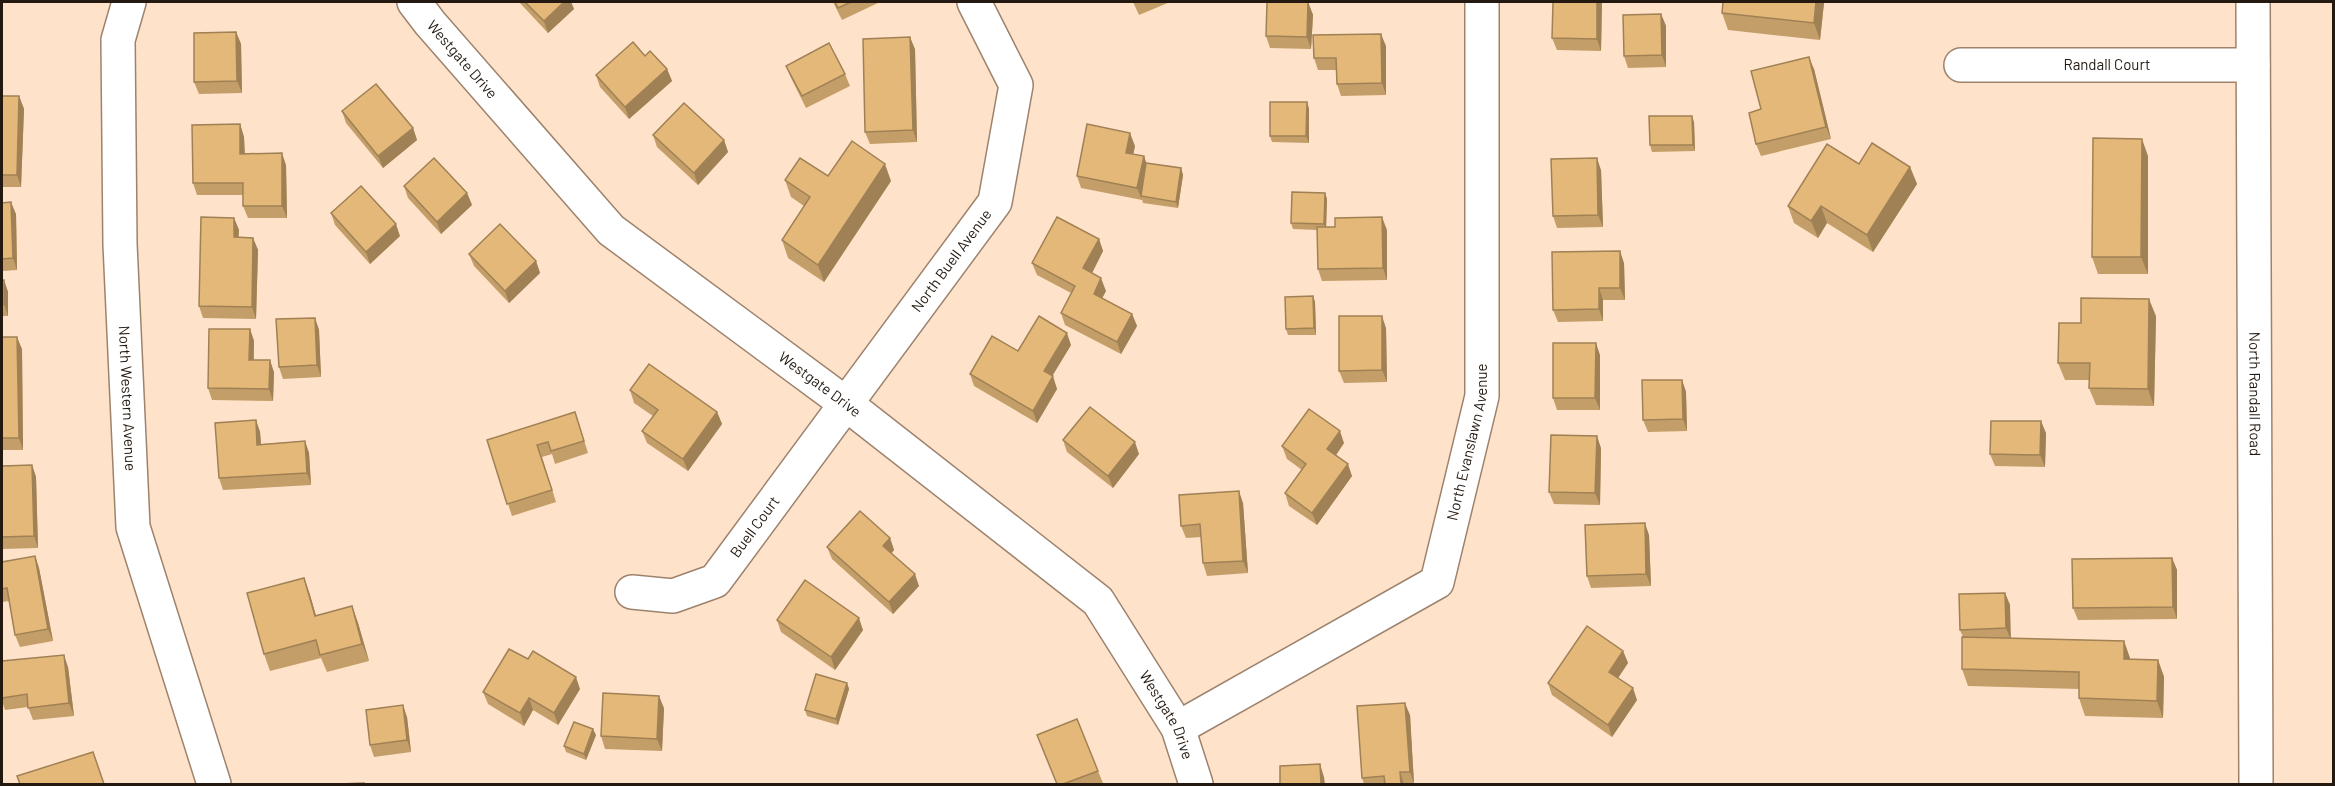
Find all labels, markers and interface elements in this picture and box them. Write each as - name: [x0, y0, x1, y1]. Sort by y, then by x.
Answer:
- street label: Westgate Drive: [424, 16, 502, 102]
- street label: Randall Court: [2063, 55, 2151, 73]
- street label: North Buell Avenue: [907, 205, 995, 315]
- street label: North Western Avenue: [116, 325, 140, 471]
- street label: North Randall Road: [2246, 332, 2265, 456]
- street label: Westgate Drive: [776, 347, 865, 420]
- street label: North Evanslawn Avenue: [1442, 364, 1490, 522]
- street label: Buell Court: [726, 492, 783, 561]
- street label: Westgate Drive: [1136, 667, 1197, 761]

